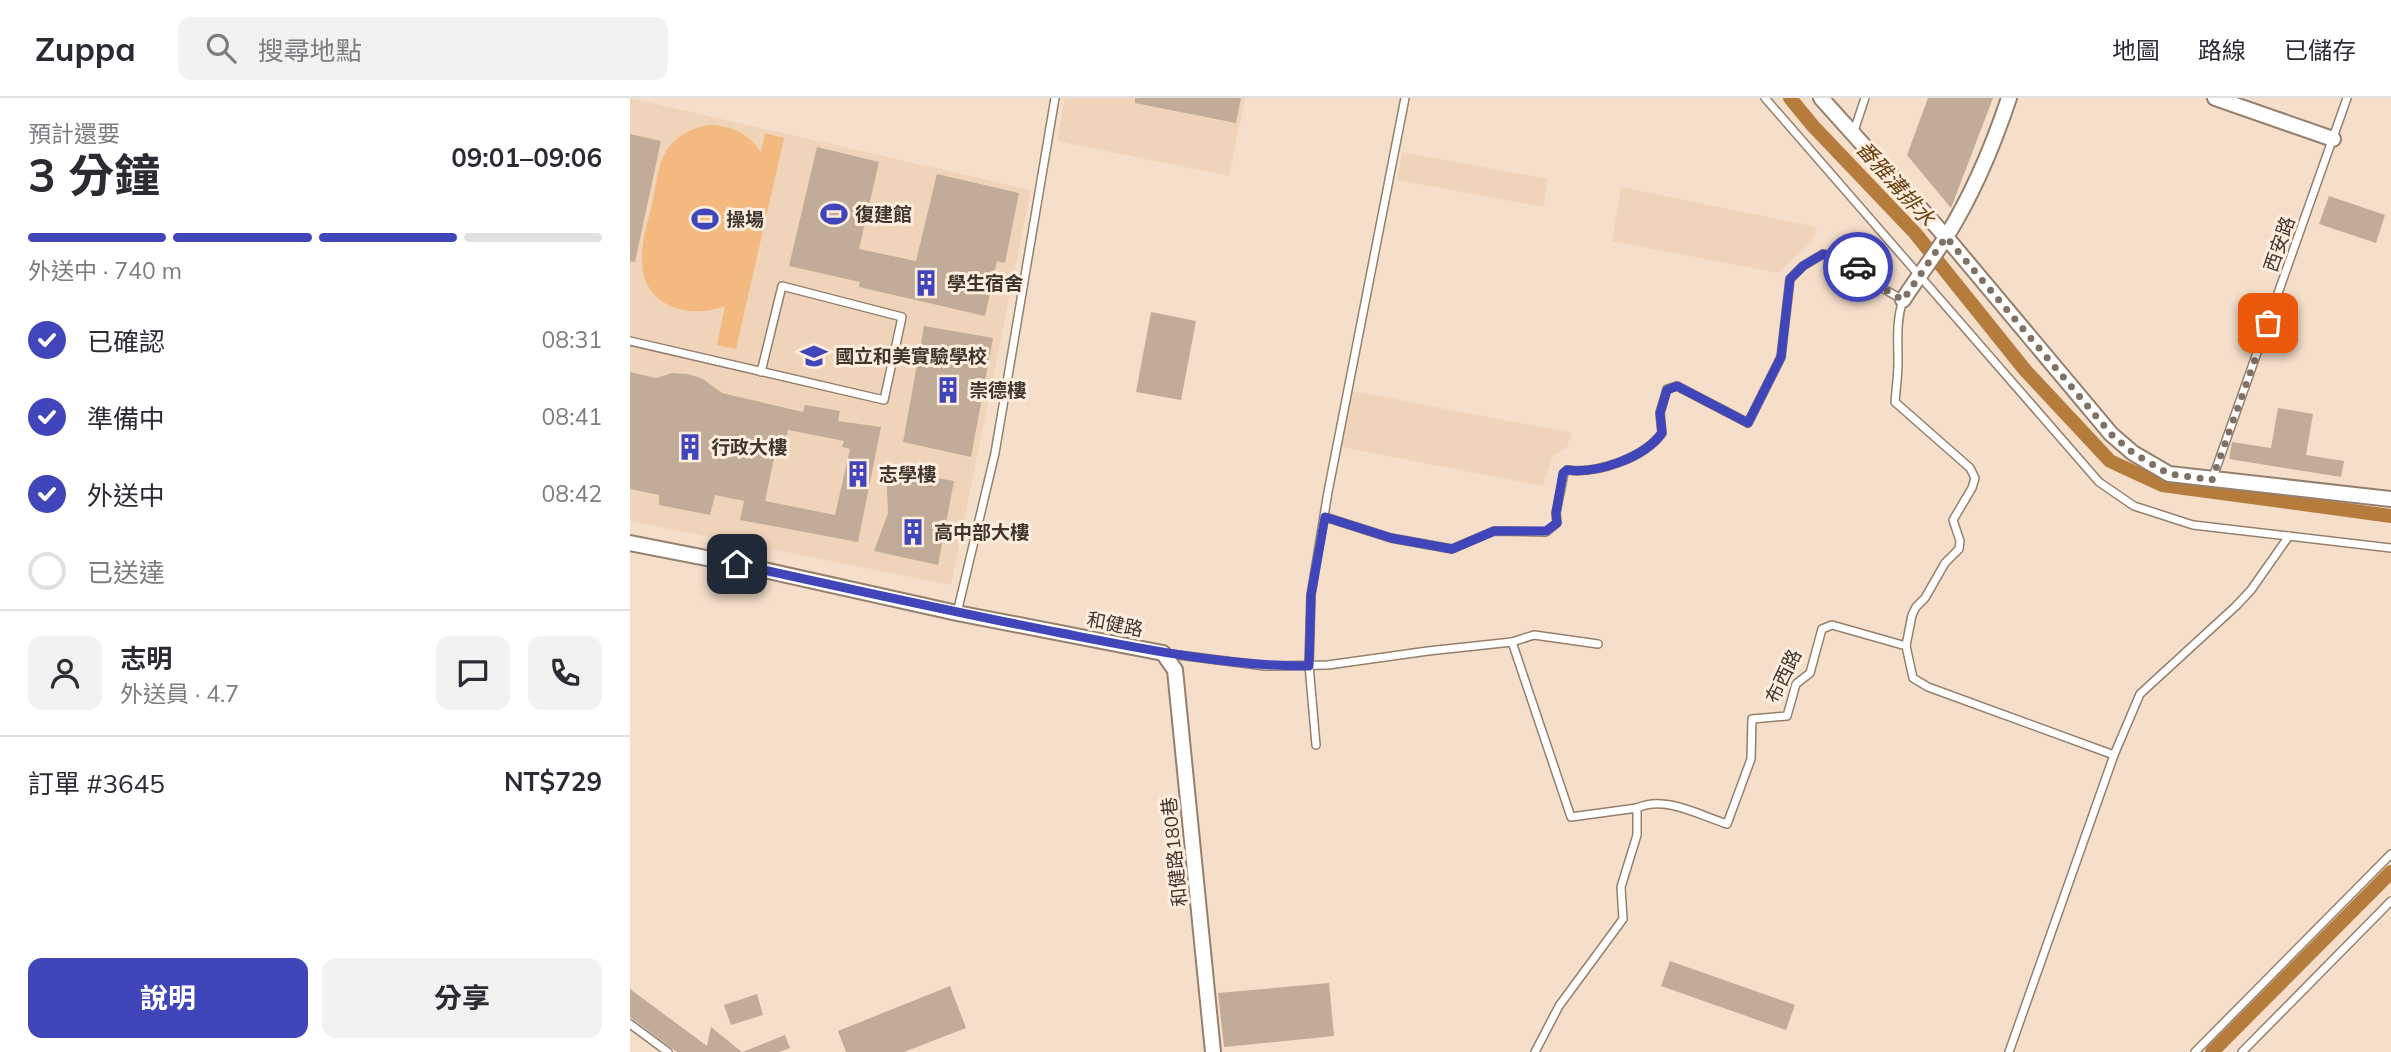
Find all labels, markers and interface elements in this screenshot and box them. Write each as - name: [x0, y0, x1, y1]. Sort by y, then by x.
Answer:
- search box: [178, 17, 668, 80]
- text: Zuppa: [35, 28, 136, 69]
- icon: search: [202, 29, 240, 67]
- text: 搜尋地點: [258, 34, 362, 67]
- text: 地圖: [2112, 35, 2160, 65]
- text: 路線: [2198, 35, 2246, 65]
- text: 已儲存: [2284, 35, 2356, 65]
- text: 預計還要: [28, 119, 120, 148]
- water label: 番雅溝排水: [1851, 135, 1941, 231]
- text: 09:01–09:06: [451, 141, 602, 174]
- text: 3 分鐘: [28, 146, 160, 204]
- sports icon: 復建館: [819, 199, 849, 229]
- place label: 復建館: [855, 202, 912, 226]
- sports icon: 操場: [690, 204, 720, 234]
- place label: 操場: [726, 207, 764, 231]
- street label: 西安路: [2258, 213, 2300, 275]
- courier: [1823, 232, 1893, 302]
- icon: car: [1839, 248, 1877, 286]
- text: 外送中 · 740 m: [28, 256, 182, 285]
- building icon: 學生宿舍: [911, 268, 941, 298]
- place label: 學生宿舍: [947, 271, 1023, 295]
- pin: [2238, 293, 2298, 353]
- icon: bag: [2249, 304, 2287, 342]
- icon: check: [28, 321, 66, 359]
- text: 已確認: [87, 325, 165, 358]
- text: 08:31: [542, 325, 602, 354]
- school or university icon: 國立和美實驗學校: [799, 341, 829, 371]
- place label: 國立和美實驗學校: [835, 344, 987, 368]
- building icon: 崇德樓: [933, 375, 963, 405]
- place label: 崇德樓: [969, 378, 1026, 402]
- icon: check: [28, 398, 66, 436]
- text: 準備中: [87, 402, 165, 435]
- text: 08:41: [542, 402, 602, 431]
- building icon: 行政大樓: [675, 432, 705, 462]
- place label: 行政大樓: [711, 435, 787, 459]
- building icon: 志學樓: [843, 459, 873, 489]
- place label: 志學樓: [879, 462, 936, 486]
- icon: check: [28, 475, 66, 513]
- text: 外送中: [87, 479, 165, 512]
- text: 08:42: [542, 479, 602, 508]
- building icon: 高中部大樓: [898, 517, 928, 547]
- place label: 高中部大樓: [934, 520, 1029, 544]
- pin: [707, 534, 767, 594]
- icon: home: [718, 545, 756, 583]
- text: 已送達: [87, 556, 165, 589]
- street label: 和健路: [1085, 607, 1145, 641]
- button: person: [28, 636, 102, 710]
- button: chat: [436, 636, 510, 710]
- button: phone: [528, 636, 602, 710]
- text: 志明: [120, 642, 172, 675]
- street label: 布西路: [1760, 645, 1806, 707]
- text: 外送員 · 4.7: [120, 679, 239, 708]
- text: NT$729: [504, 765, 602, 798]
- text: 訂單 #3645: [28, 767, 165, 800]
- street label: 和健路180巷: [1156, 796, 1192, 908]
- button: 說明: [28, 958, 308, 1038]
- button: 分享: [322, 958, 602, 1038]

